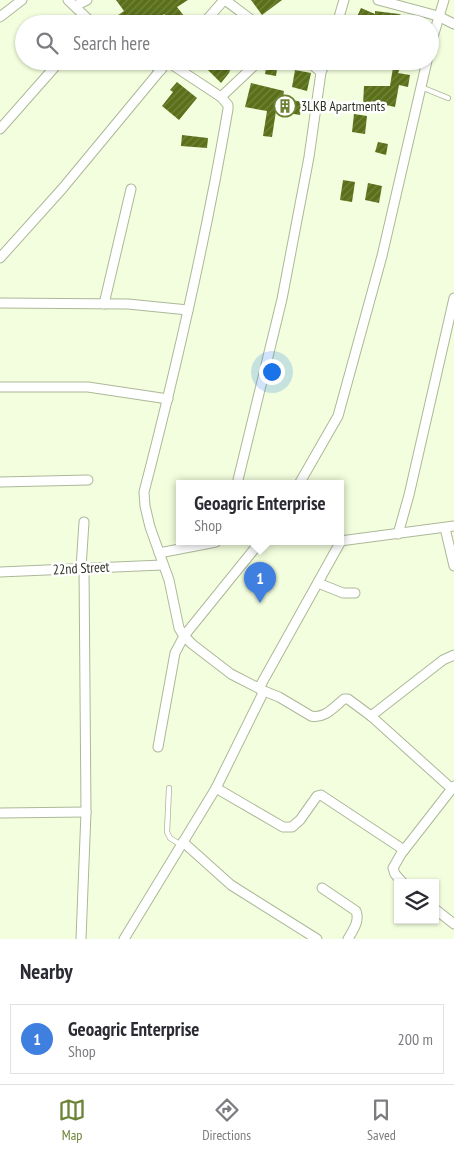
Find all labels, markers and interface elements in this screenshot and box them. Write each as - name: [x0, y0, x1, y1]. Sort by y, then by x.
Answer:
- search box: [15, 15, 439, 70]
- icon: search: [33, 29, 61, 57]
- text: Search here: [73, 31, 150, 55]
- building icon: 3LKB Apartments: [273, 94, 297, 118]
- place label: 3LKB Apartments: [301, 97, 385, 115]
- your location: [259, 359, 285, 385]
- popup: [176, 480, 344, 545]
- text: Geoagric Enterprise: [194, 491, 326, 515]
- text: Shop: [194, 515, 222, 535]
- street label: 22nd Street: [52, 558, 110, 578]
- pin: 1: [244, 562, 276, 603]
- map controls: [394, 879, 439, 924]
- button: layers: [394, 879, 439, 924]
- text: Nearby: [20, 958, 73, 985]
- text: Geoagric Enterprise: [68, 1017, 199, 1041]
- text: 1: [33, 1029, 41, 1049]
- text: 200 m: [398, 1029, 433, 1049]
- text: Shop: [68, 1041, 96, 1061]
- tab: Map: [58, 1096, 86, 1144]
- tab: Directions: [202, 1096, 251, 1144]
- tab: Saved: [367, 1096, 396, 1144]

